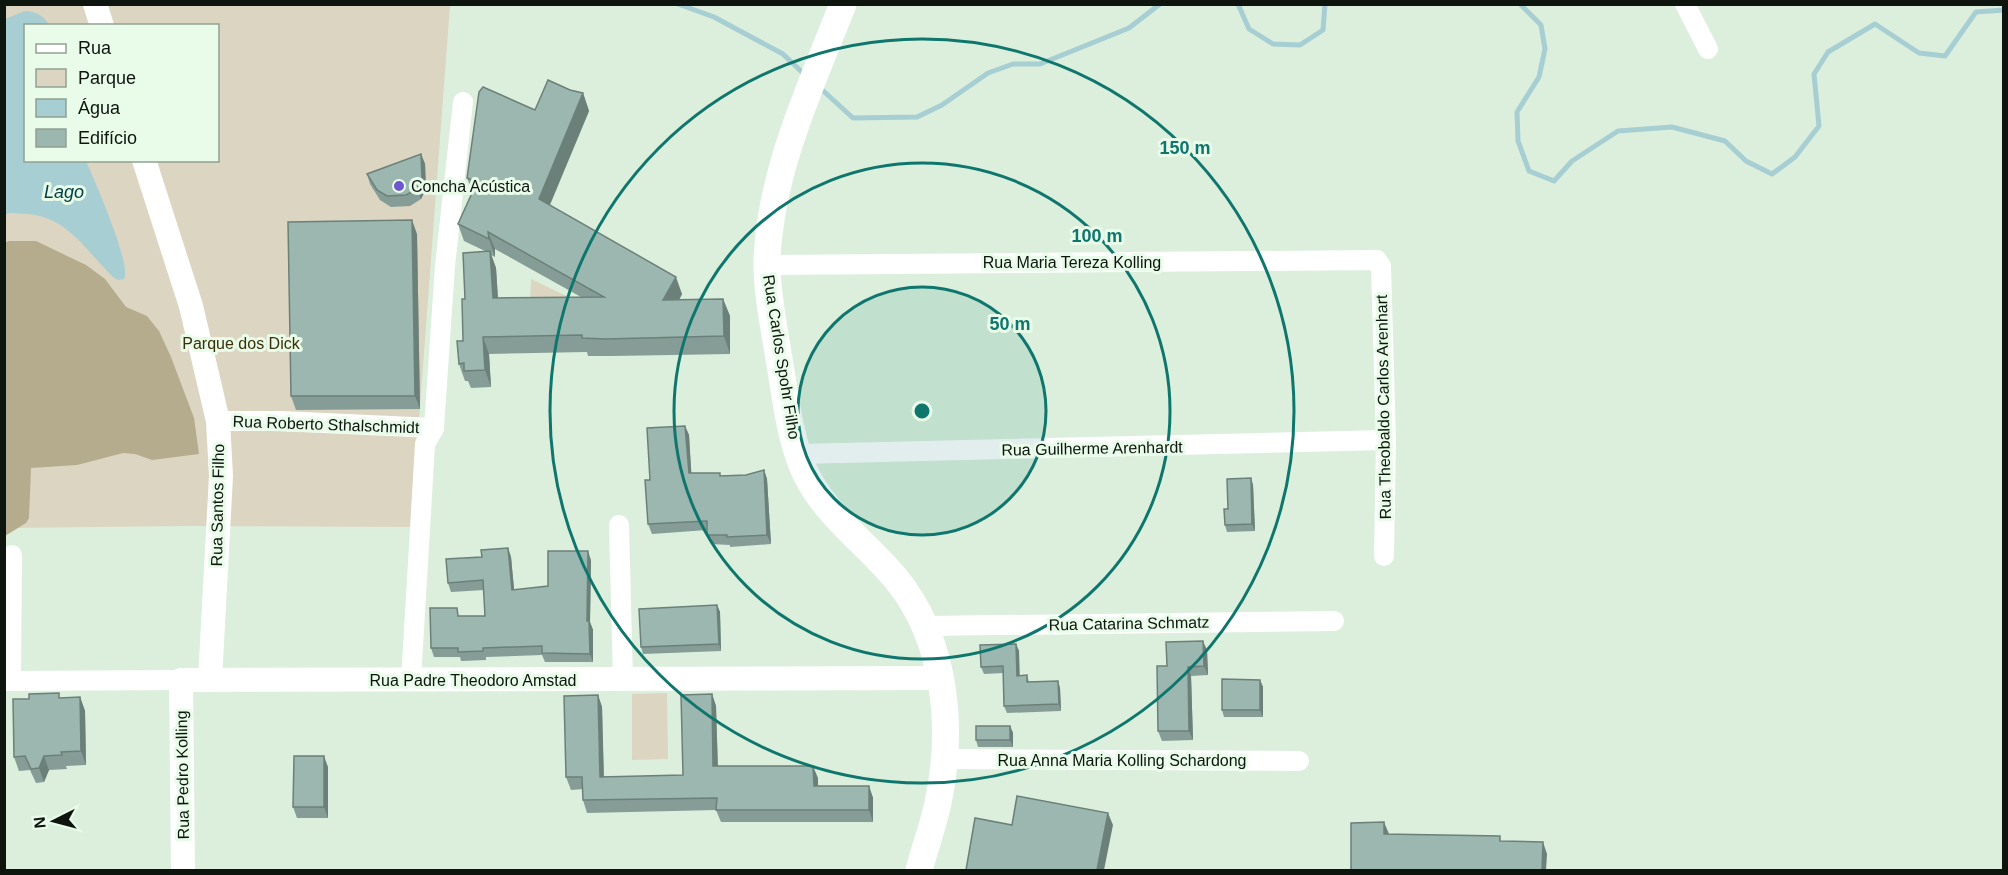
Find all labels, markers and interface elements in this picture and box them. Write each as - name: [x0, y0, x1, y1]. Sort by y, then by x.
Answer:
- legend: [24, 24, 219, 162]
- text: Rua: [78, 38, 112, 58]
- text: Parque: [78, 68, 136, 88]
- text: Água: [78, 98, 121, 118]
- text: Edifício: [78, 128, 137, 148]
- text: 150 m: [1159, 138, 1211, 158]
- place label: Concha Acústica: [411, 178, 530, 195]
- marker: Concha Acústica: [392, 179, 406, 193]
- water label: Lago: [44, 182, 84, 202]
- text: 100 m: [1071, 226, 1123, 246]
- street label: Rua Maria Tereza Kolling: [983, 254, 1161, 271]
- street label: Rua Carlos Spohr Filho: [760, 274, 803, 441]
- street label: Rua Theobaldo Carlos Arenhart: [1373, 294, 1394, 519]
- text: 50 m: [989, 314, 1031, 334]
- park label: Parque dos Dick: [182, 335, 301, 352]
- centre of rings: [912, 401, 932, 421]
- street label: Rua Roberto Sthalschmidt: [232, 413, 420, 436]
- street label: Rua Guilherme Arenhardt: [1001, 438, 1183, 459]
- street label: Rua Santos Filho: [208, 443, 227, 567]
- street label: Rua Catarina Schmatz: [1048, 614, 1210, 633]
- street label: Rua Padre Theodoro Amstad: [370, 672, 576, 689]
- street label: Rua Pedro Kolling: [173, 710, 192, 840]
- street label: Rua Anna Maria Kolling Schardong: [997, 752, 1247, 769]
- north arrow: [24, 791, 84, 851]
- text: N: [31, 816, 49, 829]

